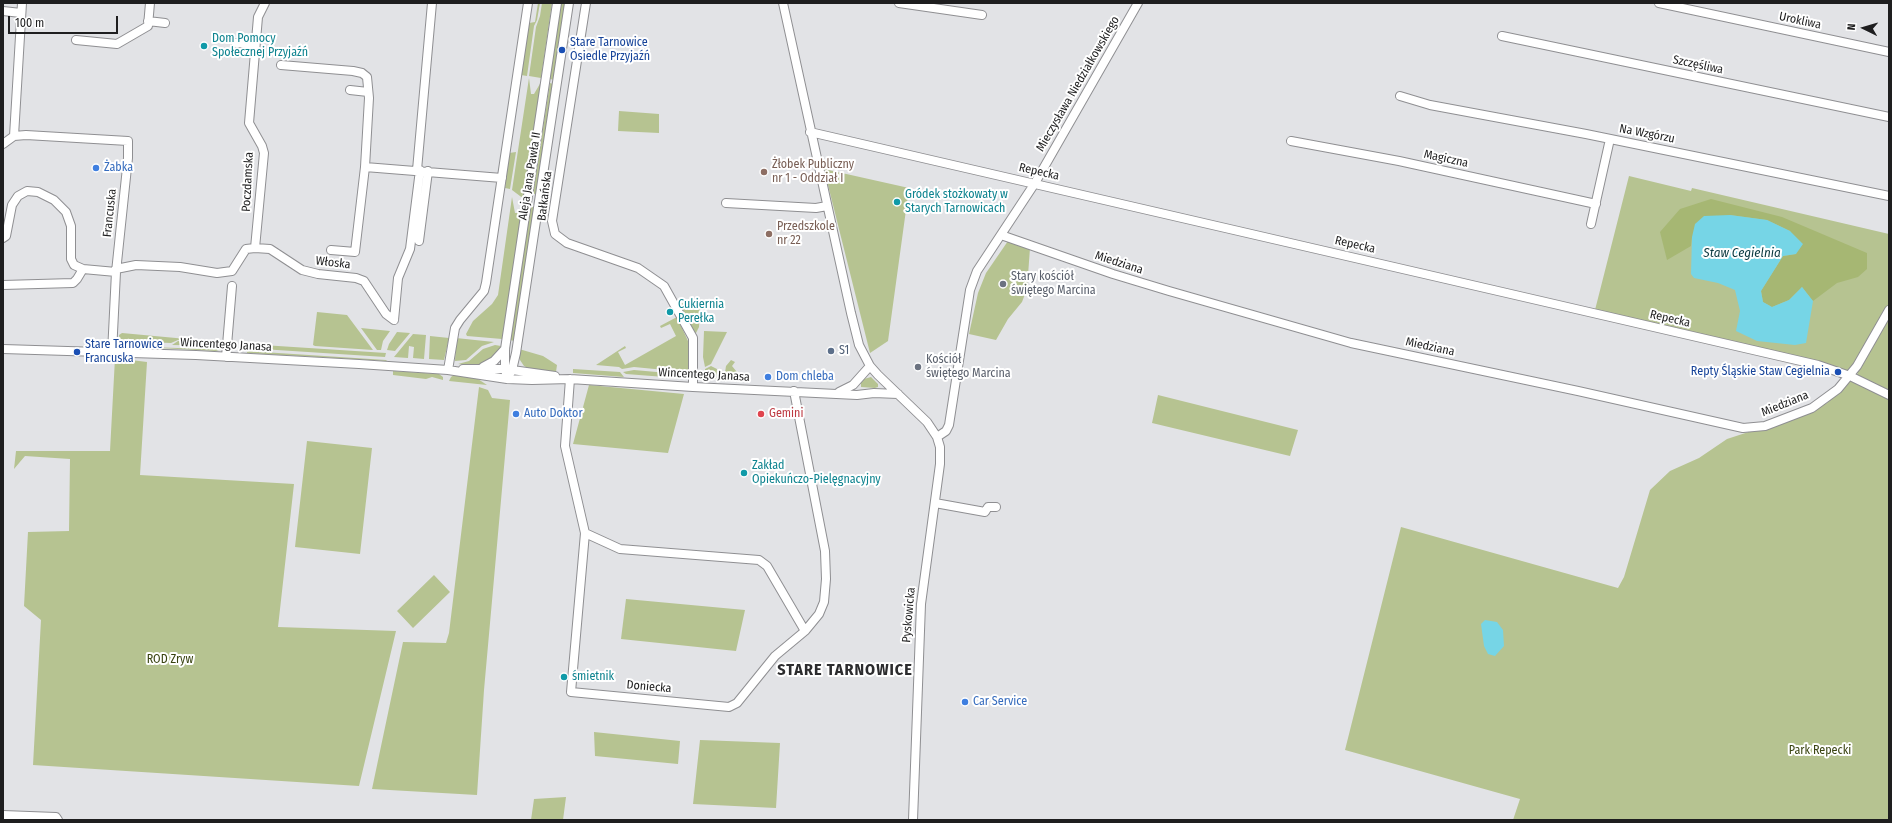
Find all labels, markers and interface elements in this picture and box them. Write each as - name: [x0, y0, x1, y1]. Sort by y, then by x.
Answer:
- scale bar: [10, 8, 120, 34]
- north arrow: [1844, 8, 1884, 48]
- street label: Urokliwa: [1778, 10, 1822, 32]
- street label: Mieczysława Niedziałkowskiego: [1033, 14, 1123, 154]
- text: 100 m: [15, 16, 44, 30]
- text: N: [1845, 23, 1858, 31]
- place label: Dom Pomocy Społecznej Przyjaźń: [212, 32, 308, 60]
- place label: Stare Tarnowice Osiedle Przyjaźń: [570, 36, 650, 64]
- marker: Dom Pomocy Społecznej Przyjaźń: [199, 41, 209, 51]
- marker: Stare Tarnowice Osiedle Przyjaźń: [557, 45, 567, 55]
- street label: Szczęśliwa: [1672, 53, 1724, 77]
- street label: Na Wzgórzu: [1618, 122, 1676, 146]
- street label: Aleja Jana Pawła II: [516, 131, 544, 221]
- street label: Magiczna: [1422, 147, 1470, 171]
- street label: Poczdamska: [239, 152, 257, 212]
- place label: Żłobek Publiczny nr 1 - Oddział I: [772, 158, 854, 186]
- street label: Repecka: [1017, 160, 1061, 184]
- place label: Żabka: [104, 161, 133, 175]
- marker: Żabka: [91, 163, 101, 173]
- marker: Żłobek Publiczny nr 1 - Oddział I: [759, 167, 769, 177]
- street label: Bałkańska: [535, 170, 555, 222]
- street label: Francuska: [100, 188, 120, 238]
- place label: Gródek stożkowaty w Starych Tarnowicach: [905, 188, 1008, 216]
- marker: Gródek stożkowaty w Starych Tarnowicach: [892, 197, 902, 207]
- place label: Przedszkole nr 22: [777, 220, 835, 248]
- marker: Przedszkole nr 22: [764, 229, 774, 239]
- street label: Repecka: [1333, 233, 1377, 257]
- water label: Staw Cegielnia: [1703, 245, 1781, 261]
- street label: Miedziana: [1093, 248, 1145, 278]
- street label: Włoska: [315, 254, 351, 272]
- place label: Stary kościół świętego Marcina: [1011, 270, 1096, 298]
- marker: Stary kościół świętego Marcina: [998, 279, 1008, 289]
- place label: Cukiernia Perełka: [678, 298, 724, 326]
- marker: Cukiernia Perełka: [665, 307, 675, 317]
- street label: Repecka: [1648, 307, 1692, 331]
- street label: Wincentego Janasa: [180, 335, 272, 355]
- street label: Miedziana: [1404, 335, 1456, 359]
- place label: Stare Tarnowice Francuska: [85, 338, 163, 366]
- place label: S1: [839, 344, 849, 358]
- marker: S1: [826, 346, 836, 356]
- marker: Stare Tarnowice Francuska: [72, 347, 82, 357]
- place label: Kościół świętego Marcina: [926, 353, 1011, 381]
- marker: Kościół świętego Marcina: [913, 362, 923, 372]
- street label: Wincentego Janasa: [658, 365, 750, 385]
- place label: Repty Śląskie Staw Cegielnia: [1691, 365, 1830, 379]
- marker: Repty Śląskie Staw Cegielnia: [1833, 367, 1843, 377]
- place label: Dom chleba: [776, 370, 834, 384]
- marker: Dom chleba: [763, 372, 773, 382]
- street label: Miedziana: [1759, 388, 1811, 420]
- place label: Auto Doktor: [524, 407, 583, 421]
- place label: Gemini: [769, 407, 803, 421]
- marker: Auto Doktor: [511, 409, 521, 419]
- marker: Gemini: [756, 409, 766, 419]
- place label: Zakład Opiekuńczo-Pielęgnacyjny: [752, 459, 881, 487]
- marker: Zakład Opiekuńczo-Pielęgnacyjny: [739, 468, 749, 478]
- street label: Pyskowicka: [899, 587, 919, 643]
- park label: ROD Zryw: [147, 653, 193, 667]
- district label: STARE TARNOWICE: [777, 661, 913, 681]
- place label: śmietnik: [572, 670, 614, 684]
- marker: śmietnik: [559, 672, 569, 682]
- street label: Doniecka: [626, 678, 672, 696]
- place label: Car Service: [973, 695, 1027, 709]
- marker: Car Service: [960, 697, 970, 707]
- park label: Park Repecki: [1789, 744, 1851, 758]

